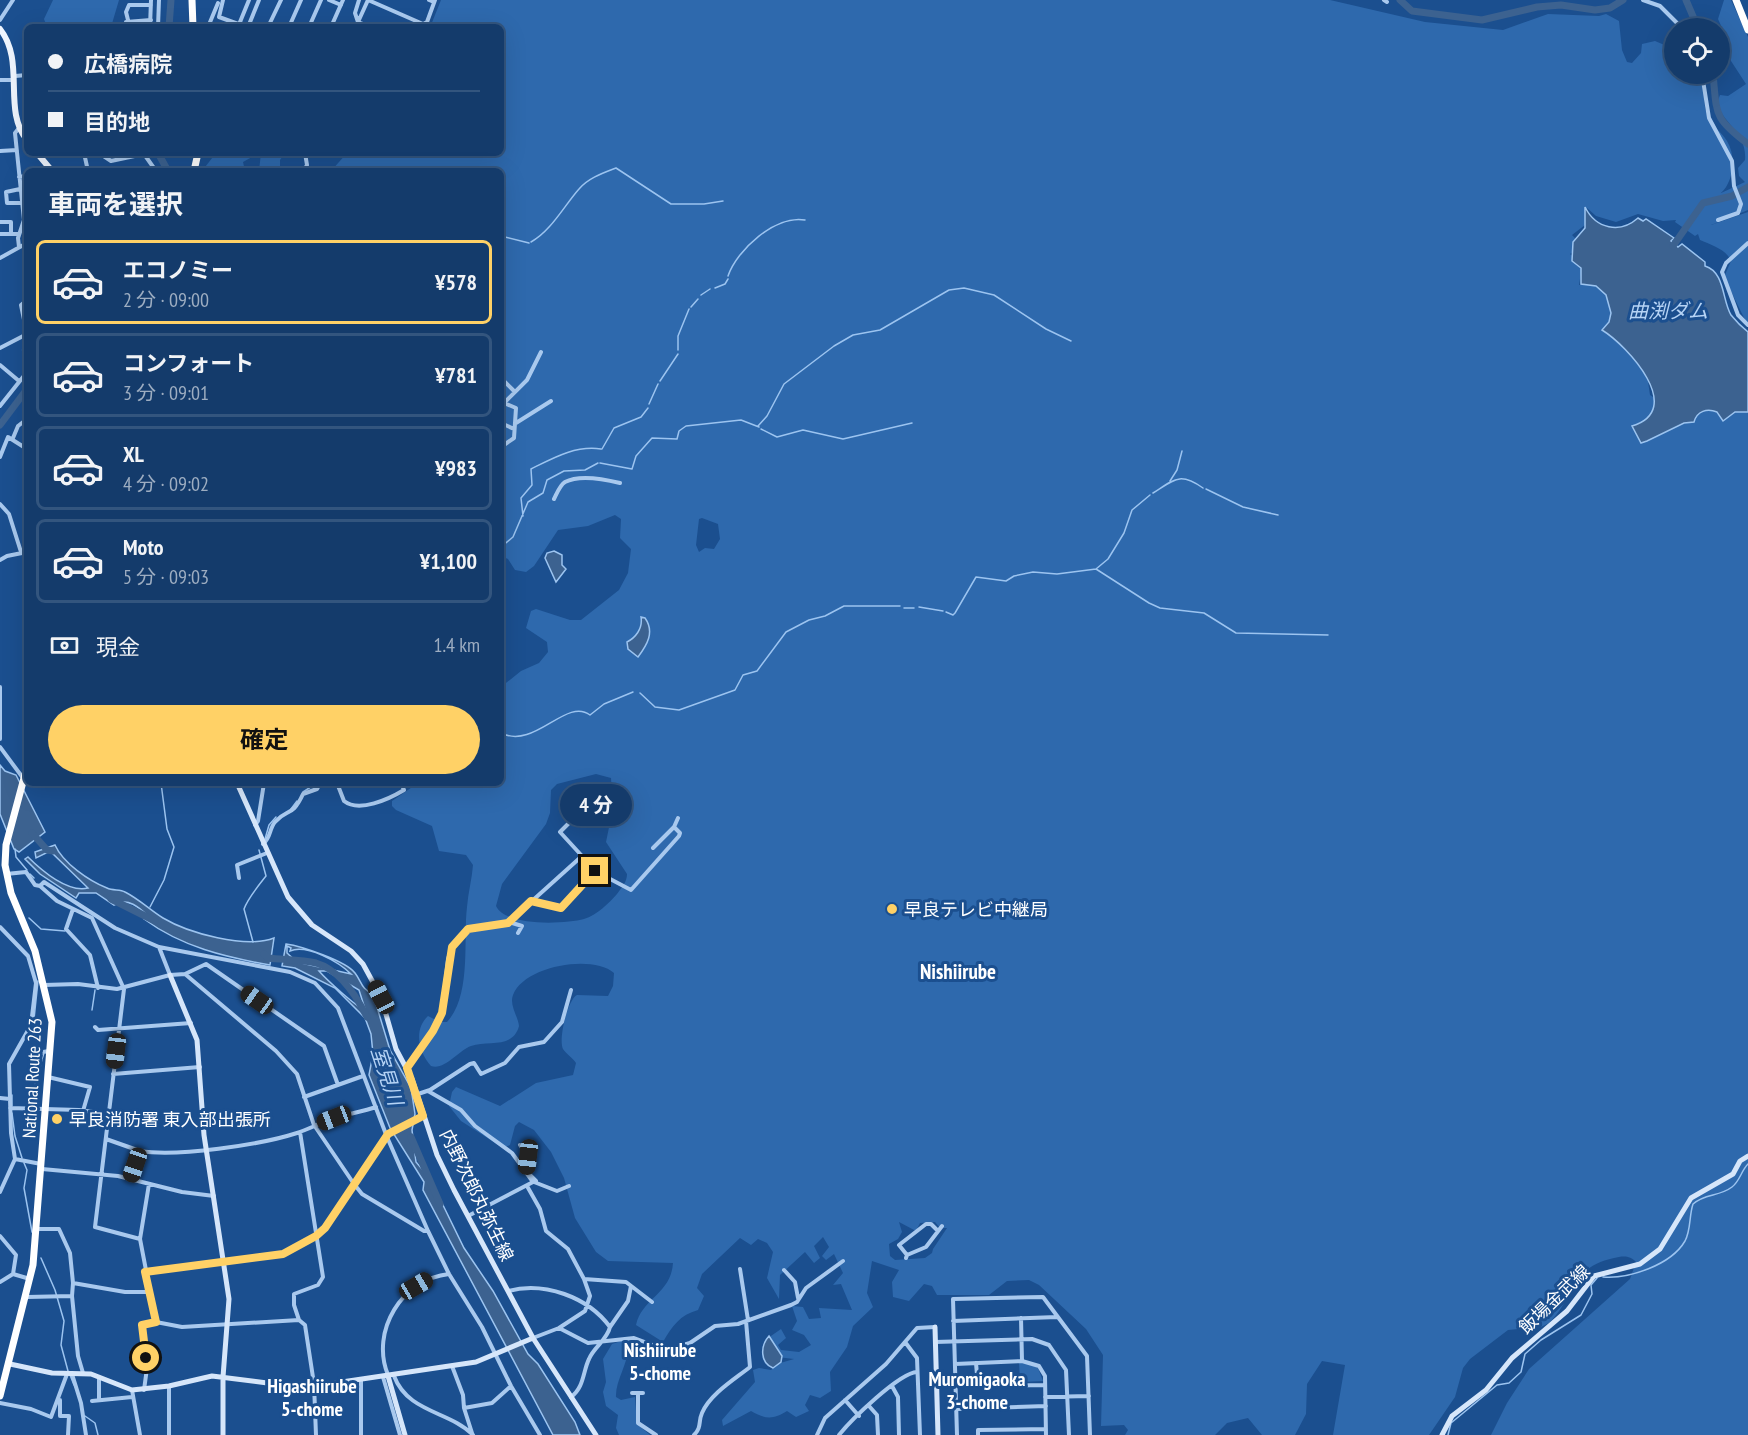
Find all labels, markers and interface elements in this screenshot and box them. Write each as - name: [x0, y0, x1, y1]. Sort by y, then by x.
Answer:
- map controls: [1664, 18, 1730, 84]
- button: locate: [1664, 18, 1730, 84]
- text: 広橋病院: [84, 50, 172, 78]
- text: 目的地: [84, 108, 150, 136]
- text: 車両を選択: [48, 187, 183, 221]
- icon: car: [51, 255, 105, 309]
- text: エコノミー: [123, 256, 233, 284]
- text: ¥578: [435, 268, 477, 296]
- text: 2 分 · 09:00: [123, 287, 209, 313]
- water label: 曲渕ダム: [1628, 298, 1708, 324]
- icon: car: [51, 348, 105, 402]
- text: コンフォート: [123, 349, 254, 377]
- text: ¥781: [435, 361, 477, 389]
- text: 3 分 · 09:01: [123, 380, 209, 406]
- text: XL: [123, 440, 144, 468]
- icon: car: [51, 441, 105, 495]
- text: ¥983: [435, 454, 477, 482]
- text: 4 分 · 09:02: [123, 471, 209, 497]
- text: Moto: [123, 533, 164, 561]
- icon: car: [51, 534, 105, 588]
- text: ¥1,100: [420, 547, 477, 575]
- text: 5 分 · 09:03: [123, 564, 209, 590]
- icon: cash: [48, 629, 81, 662]
- text: 1.4 km: [433, 632, 480, 658]
- text: 現金: [96, 633, 140, 661]
- button: 確定: [48, 705, 480, 774]
- callout: 4 分: [559, 784, 631, 826]
- text: 4 分: [579, 792, 613, 818]
- route end: [581, 857, 608, 884]
- place label: 早良テレビ中継局: [904, 898, 1048, 921]
- marker: 早良テレビ中継局: [885, 902, 899, 916]
- district label: Nishiirube: [920, 958, 996, 985]
- car: [365, 977, 397, 1017]
- car: [237, 982, 277, 1018]
- street label: National Route 263: [17, 1017, 47, 1139]
- car: [105, 1032, 127, 1070]
- water label: 室見川: [365, 1043, 409, 1110]
- car: [314, 1103, 354, 1133]
- place label: 早良消防署 東入部出張所: [69, 1108, 271, 1131]
- marker: 早良消防署 東入部出張所: [50, 1112, 64, 1126]
- street label: 内野次郎丸弥生線: [435, 1125, 519, 1265]
- car: [517, 1138, 539, 1176]
- car: [121, 1145, 149, 1185]
- street label: 飯場金武線: [1514, 1259, 1594, 1339]
- car: [396, 1269, 436, 1303]
- district label: Nishiirube 5-chome: [624, 1337, 696, 1386]
- route start: [132, 1344, 159, 1371]
- district label: Muromigaoka 3-chome: [928, 1366, 1026, 1415]
- district label: Higashiirube 5-chome: [267, 1373, 357, 1422]

